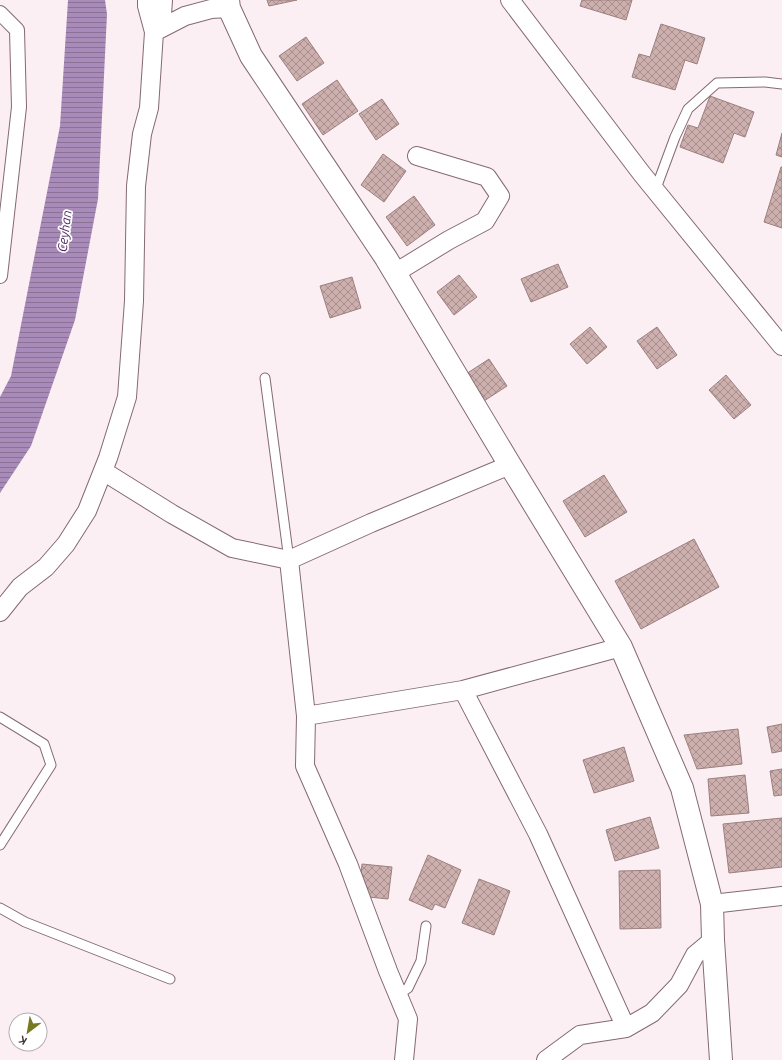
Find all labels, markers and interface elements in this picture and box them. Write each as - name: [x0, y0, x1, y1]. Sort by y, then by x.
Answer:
- water label: Ceyhan: [54, 209, 74, 253]
- north arrow: [8, 1012, 48, 1052]
- text: K: [16, 1033, 29, 1048]

